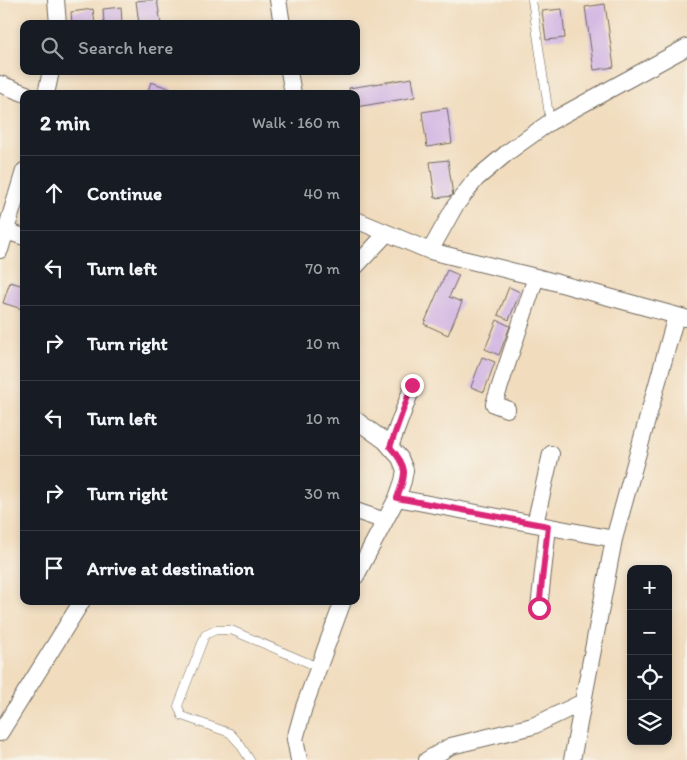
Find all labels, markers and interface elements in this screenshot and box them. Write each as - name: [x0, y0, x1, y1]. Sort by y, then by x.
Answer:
- search box: [20, 20, 360, 75]
- icon: search: [38, 34, 66, 62]
- text: Search here: [78, 36, 173, 59]
- text: 2 min: [40, 110, 90, 135]
- text: Walk · 160 m: [252, 113, 340, 132]
- icon: ahead: [40, 179, 68, 207]
- text: Continue: [87, 182, 162, 205]
- text: 40 m: [303, 184, 340, 203]
- icon: left: [40, 254, 68, 282]
- text: Turn left: [87, 257, 157, 280]
- text: 70 m: [305, 259, 340, 278]
- icon: right: [40, 329, 68, 357]
- text: Turn right: [87, 332, 168, 355]
- text: 10 m: [306, 334, 340, 353]
- route end: [401, 374, 424, 397]
- icon: left: [40, 404, 68, 432]
- text: Turn left: [87, 407, 157, 430]
- text: 10 m: [306, 409, 340, 428]
- icon: right: [40, 479, 68, 507]
- text: Turn right: [87, 482, 168, 505]
- text: 30 m: [304, 484, 340, 503]
- icon: arrive: [40, 554, 68, 582]
- text: Arrive at destination: [87, 557, 254, 580]
- map controls: [627, 565, 672, 745]
- button: +: [627, 565, 672, 610]
- route start: [528, 597, 551, 620]
- button: −: [627, 610, 672, 655]
- button: locate: [627, 655, 672, 700]
- button: layers: [627, 700, 672, 745]

